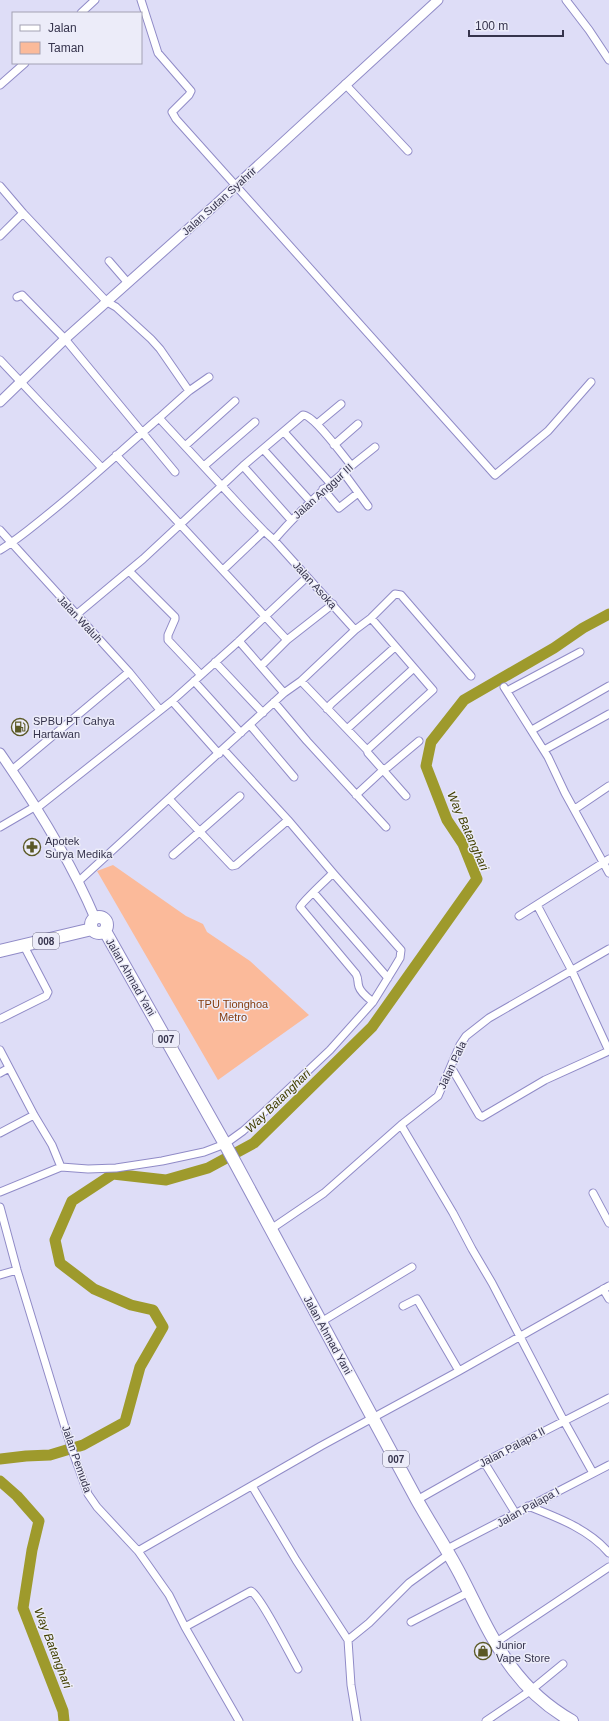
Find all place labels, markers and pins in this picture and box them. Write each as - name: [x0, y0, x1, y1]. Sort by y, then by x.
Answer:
- place label: SPBU PT Cahya Hartawan: [33, 715, 116, 740]
- fuel station icon: SPBU PT Cahya Hartawan: [10, 717, 30, 737]
- place label: Apotek Surya Medika: [45, 835, 113, 860]
- pharmacy icon: Apotek Surya Medika: [22, 837, 42, 857]
- place label: Junior Vape Store: [496, 1639, 550, 1664]
- shop icon: Junior Vape Store: [473, 1641, 493, 1661]

